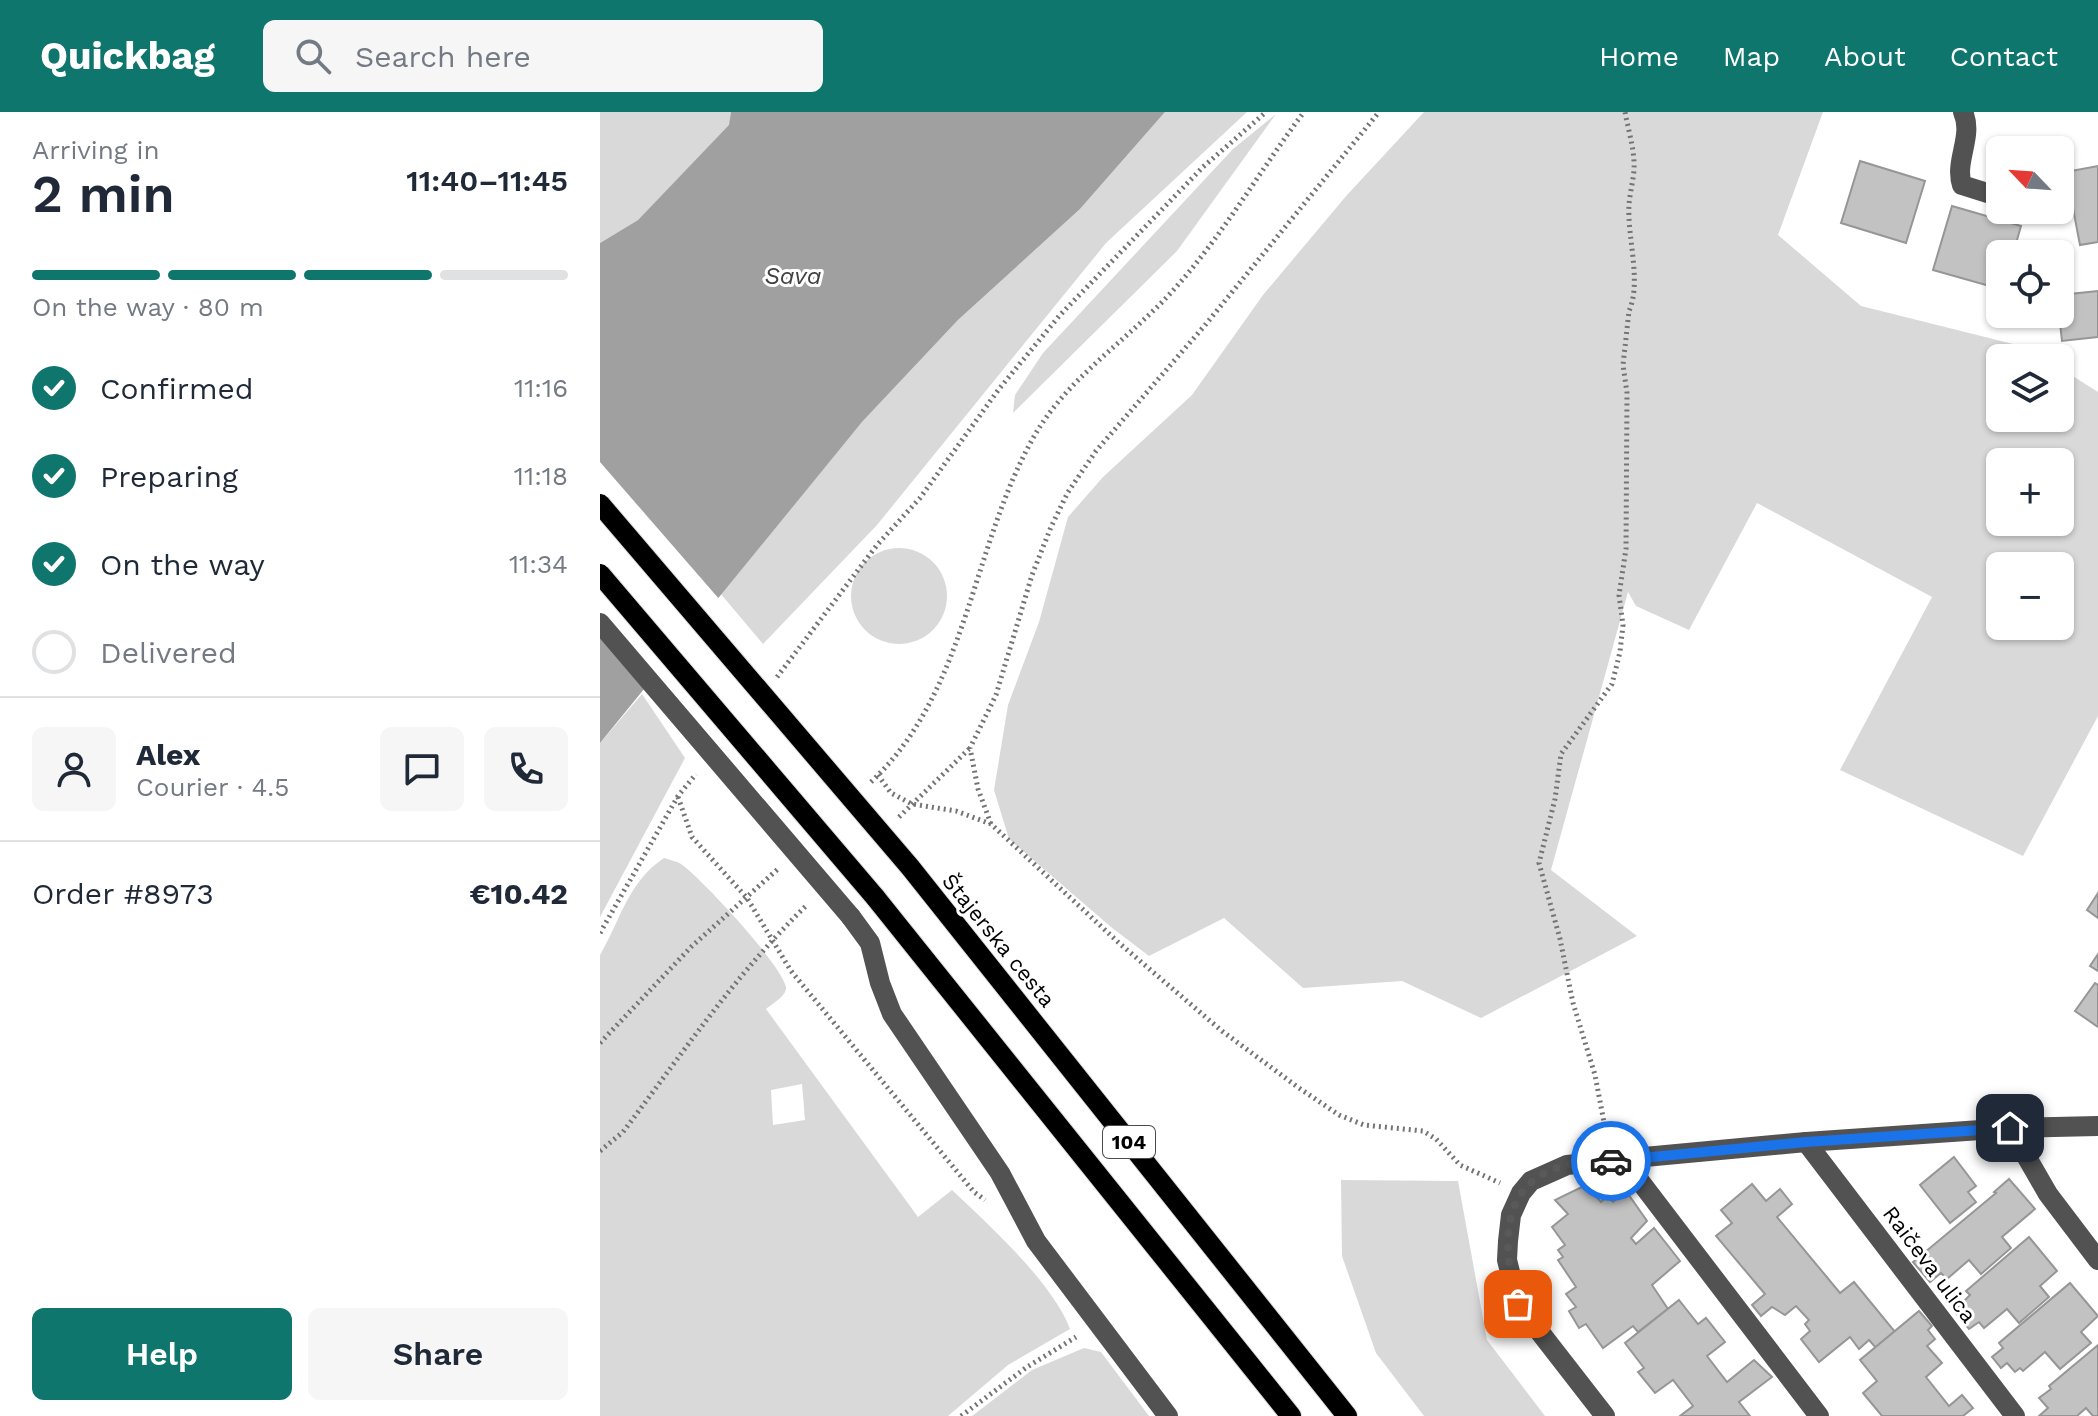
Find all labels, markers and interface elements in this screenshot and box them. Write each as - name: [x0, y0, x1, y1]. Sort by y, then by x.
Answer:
- search box: [263, 20, 823, 92]
- text: Quickbag: [40, 34, 215, 78]
- icon: search: [291, 34, 335, 78]
- text: Search here: [355, 39, 531, 74]
- text: Home: [1599, 40, 1679, 73]
- text: Map: [1723, 40, 1780, 73]
- text: About: [1824, 40, 1906, 73]
- text: Contact: [1950, 40, 2058, 73]
- text: Arriving in: [32, 135, 160, 165]
- north arrow: [1986, 136, 2074, 224]
- map controls: [1986, 136, 2074, 640]
- text: 11:40–11:45: [406, 163, 568, 198]
- text: 2 min: [32, 164, 175, 225]
- button: locate: [1986, 240, 2074, 328]
- water label: Sava: [764, 262, 822, 290]
- text: On the way · 80 m: [32, 292, 264, 322]
- button: layers: [1986, 344, 2074, 432]
- icon: check: [32, 366, 76, 410]
- text: Confirmed: [100, 371, 254, 406]
- text: 11:16: [514, 373, 568, 403]
- button: +: [1986, 448, 2074, 536]
- icon: check: [32, 454, 76, 498]
- text: Preparing: [100, 459, 238, 494]
- text: 11:18: [514, 461, 568, 491]
- icon: check: [32, 542, 76, 586]
- text: On the way: [100, 547, 265, 582]
- text: 11:34: [509, 549, 568, 579]
- button: −: [1986, 552, 2074, 640]
- text: Delivered: [100, 635, 237, 670]
- button: person: [32, 727, 116, 811]
- button: chat: [380, 727, 464, 811]
- button: phone: [484, 727, 568, 811]
- text: Alex: [136, 737, 200, 772]
- text: Courier · 4.5: [136, 772, 289, 802]
- street label: Štajerska cesta: [937, 869, 1060, 1012]
- text: Order #8973: [32, 876, 214, 911]
- text: €10.42: [469, 876, 568, 911]
- pin: [1976, 1094, 2044, 1162]
- icon: home: [1988, 1106, 2032, 1150]
- courier: [1571, 1121, 1651, 1201]
- road number: 104: [1103, 1126, 1155, 1158]
- icon: car: [1589, 1139, 1633, 1183]
- street label: Raičeva ulica: [1878, 1201, 1981, 1327]
- pin: [1484, 1270, 1552, 1338]
- icon: bag: [1496, 1282, 1540, 1326]
- button: Help: [32, 1308, 292, 1400]
- button: Share: [308, 1308, 568, 1400]

